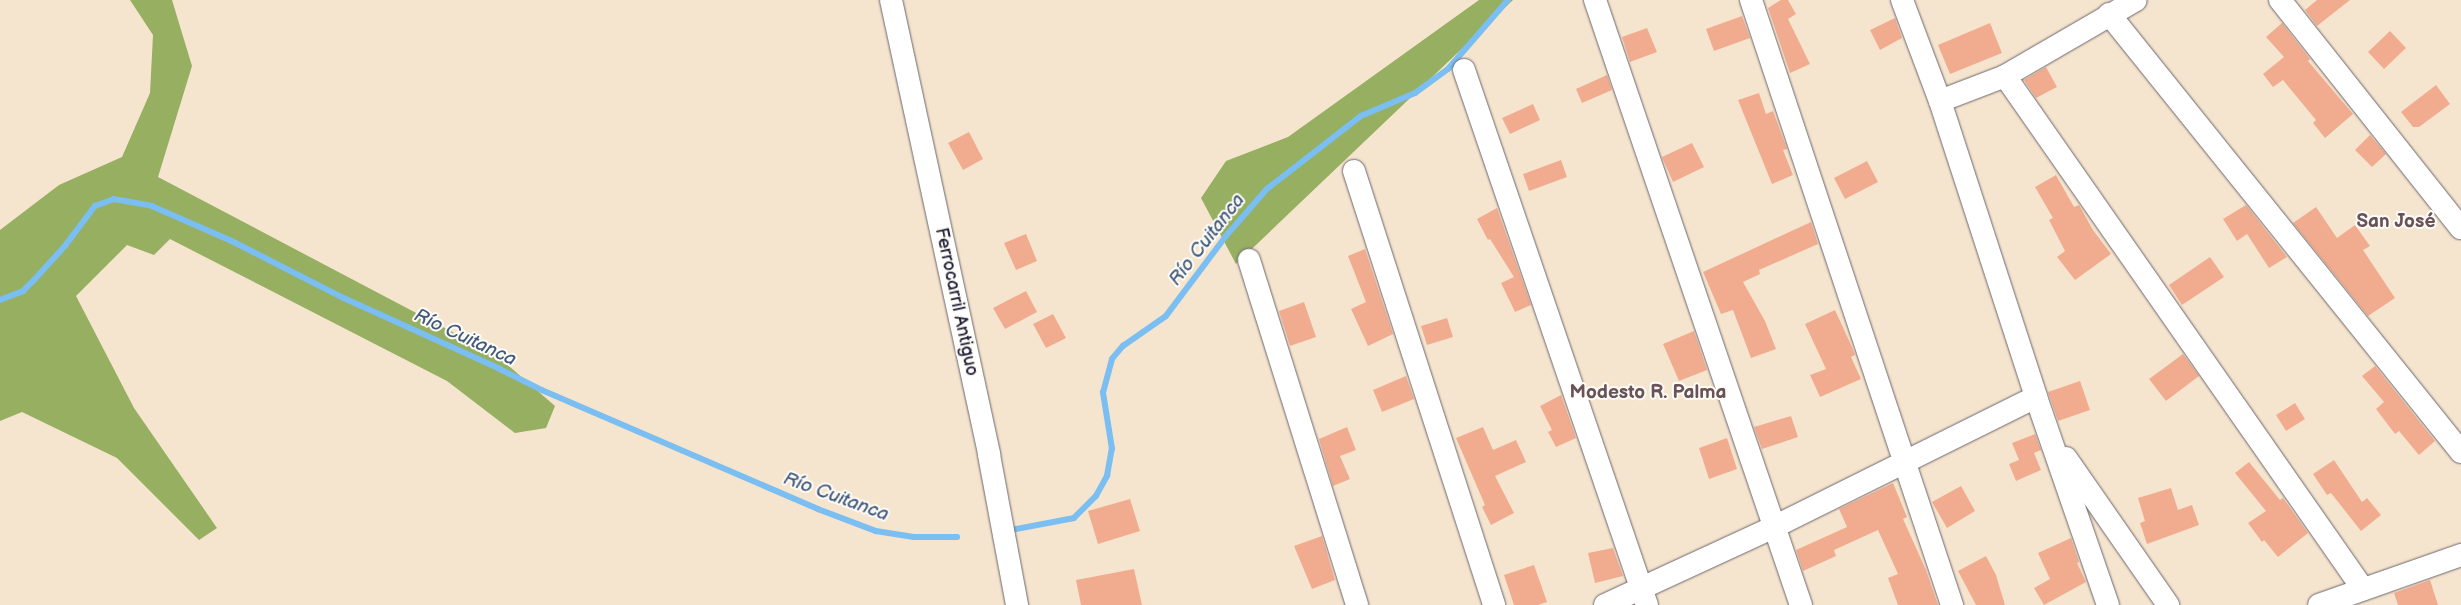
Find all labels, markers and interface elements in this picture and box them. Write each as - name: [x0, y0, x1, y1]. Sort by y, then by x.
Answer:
- water label: Río Cuitanca: [1164, 190, 1250, 290]
- district label: San José: [2356, 211, 2436, 233]
- street label: Ferrocarril Antiguo: [930, 226, 982, 378]
- water label: Río Cuitanca: [410, 304, 520, 372]
- district label: Modesto R. Palma: [1570, 382, 1726, 404]
- water label: Río Cuitanca: [780, 467, 892, 527]

